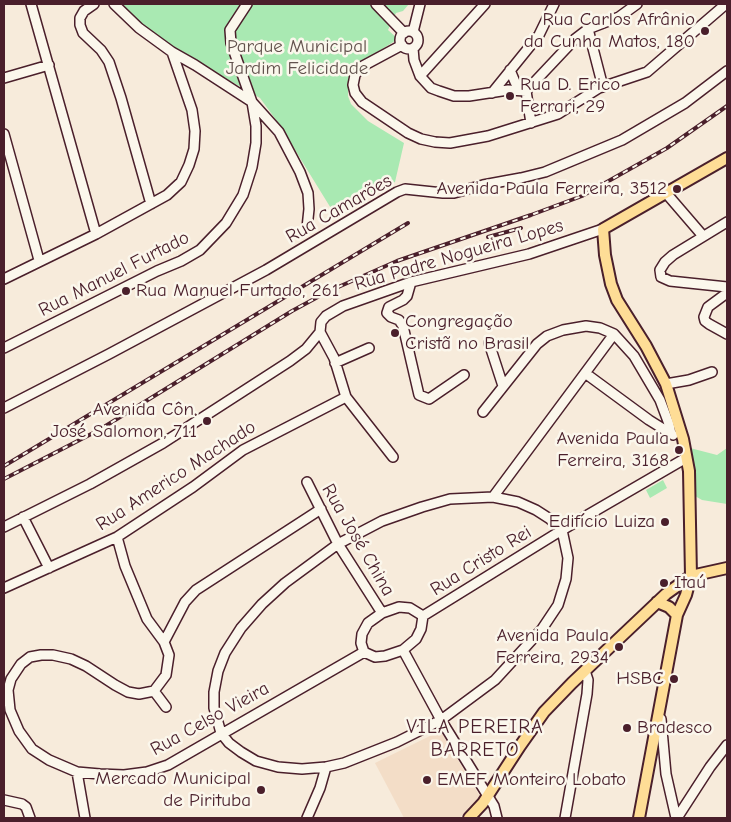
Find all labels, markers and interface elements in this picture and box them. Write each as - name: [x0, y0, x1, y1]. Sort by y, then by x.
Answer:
- place label: Rua Carlos Afrânio da Cunha Matos, 180: [524, 9, 695, 53]
- marker: Rua Carlos Afrânio da Cunha Matos, 180: [699, 25, 711, 37]
- park label: Parque Municipal Jardim Felicidade: [226, 36, 368, 80]
- place label: Rua D. Erico Ferrari, 29: [520, 74, 620, 118]
- marker: Rua D. Erico Ferrari, 29: [504, 90, 516, 102]
- street label: Rua Camarões: [282, 169, 396, 249]
- place label: Avenida Paula Ferreira, 3512: [436, 178, 667, 200]
- marker: Avenida Paula Ferreira, 3512: [671, 183, 683, 195]
- street label: Rua Padre Nogueira Lopes: [352, 214, 566, 296]
- street label: Rua Manuel Furtado: [35, 226, 193, 322]
- place label: Rua Manuel Furtado, 261: [136, 280, 339, 302]
- marker: Rua Manuel Furtado, 261: [120, 285, 132, 297]
- place label: Congregação Cristã no Brasil: [405, 311, 530, 355]
- marker: Congregação Cristã no Brasil: [389, 327, 401, 339]
- place label: Avenida Côn. José Salomon, 711: [50, 399, 197, 443]
- marker: Avenida Côn. José Salomon, 711: [201, 415, 213, 427]
- street label: Rua Americo Machado: [92, 416, 260, 536]
- place label: Avenida Paula Ferreira, 3168: [557, 428, 669, 472]
- marker: Avenida Paula Ferreira, 3168: [673, 444, 685, 456]
- street label: Rua José China: [317, 480, 399, 600]
- place label: Edifício Luiza: [549, 511, 655, 533]
- marker: Edifício Luiza: [659, 516, 671, 528]
- street label: Rua Cristo Rei: [426, 521, 536, 601]
- place label: Itaú: [674, 572, 706, 594]
- marker: Itaú: [658, 577, 670, 589]
- place label: Avenida Paula Ferreira, 2934: [496, 625, 609, 669]
- marker: Avenida Paula Ferreira, 2934: [613, 641, 625, 653]
- place label: HSBC: [616, 668, 664, 690]
- marker: HSBC: [668, 673, 680, 685]
- street label: Rua Celso Vieira: [147, 677, 273, 761]
- district label: VILA PEREIRA BARRETO: [405, 715, 545, 762]
- place label: Bradesco: [637, 717, 712, 739]
- marker: Bradesco: [621, 722, 633, 734]
- place label: Mercado Municipal de Pirituba: [95, 768, 251, 812]
- place label: EMEF Monteiro Lobato: [437, 769, 626, 791]
- marker: EMEF Monteiro Lobato: [421, 774, 433, 786]
- marker: Mercado Municipal de Pirituba: [255, 784, 267, 796]

